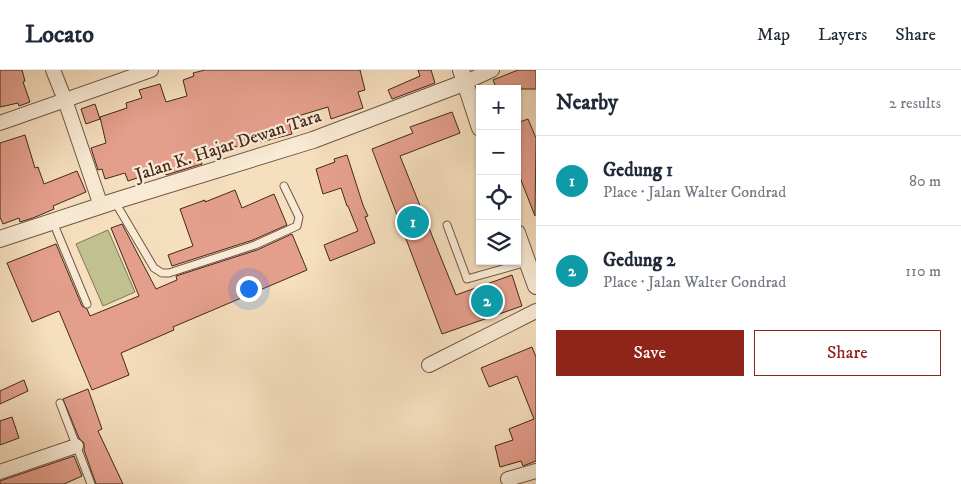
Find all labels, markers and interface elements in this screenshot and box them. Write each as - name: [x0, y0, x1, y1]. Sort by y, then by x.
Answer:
- text: Locato: [25, 20, 94, 50]
- text: Map: [757, 24, 790, 46]
- text: Layers: [818, 24, 867, 46]
- text: Share: [895, 24, 936, 46]
- map controls: [476, 85, 521, 265]
- button: +: [476, 85, 521, 130]
- text: Nearby: [556, 90, 618, 116]
- text: 2 results: [889, 93, 941, 113]
- street label: Jalan K. Hajar Dewan Tara: [131, 105, 324, 187]
- button: −: [476, 130, 521, 175]
- text: Gedung 1: [603, 159, 673, 182]
- text: 1: [569, 171, 575, 191]
- text: 80 m: [909, 171, 941, 191]
- button: locate: [476, 175, 521, 220]
- text: Place · Jalan Walter Condrad: [603, 182, 786, 202]
- pin: 1: [397, 203, 429, 241]
- button: layers: [476, 220, 521, 265]
- text: Gedung 2: [603, 249, 675, 272]
- text: 2: [568, 261, 576, 281]
- text: 110 m: [905, 261, 941, 281]
- text: Place · Jalan Walter Condrad: [603, 272, 786, 292]
- your location: [236, 276, 262, 302]
- pin: 2: [471, 282, 503, 320]
- button: Save: [556, 330, 744, 376]
- button: Share: [754, 330, 941, 376]

